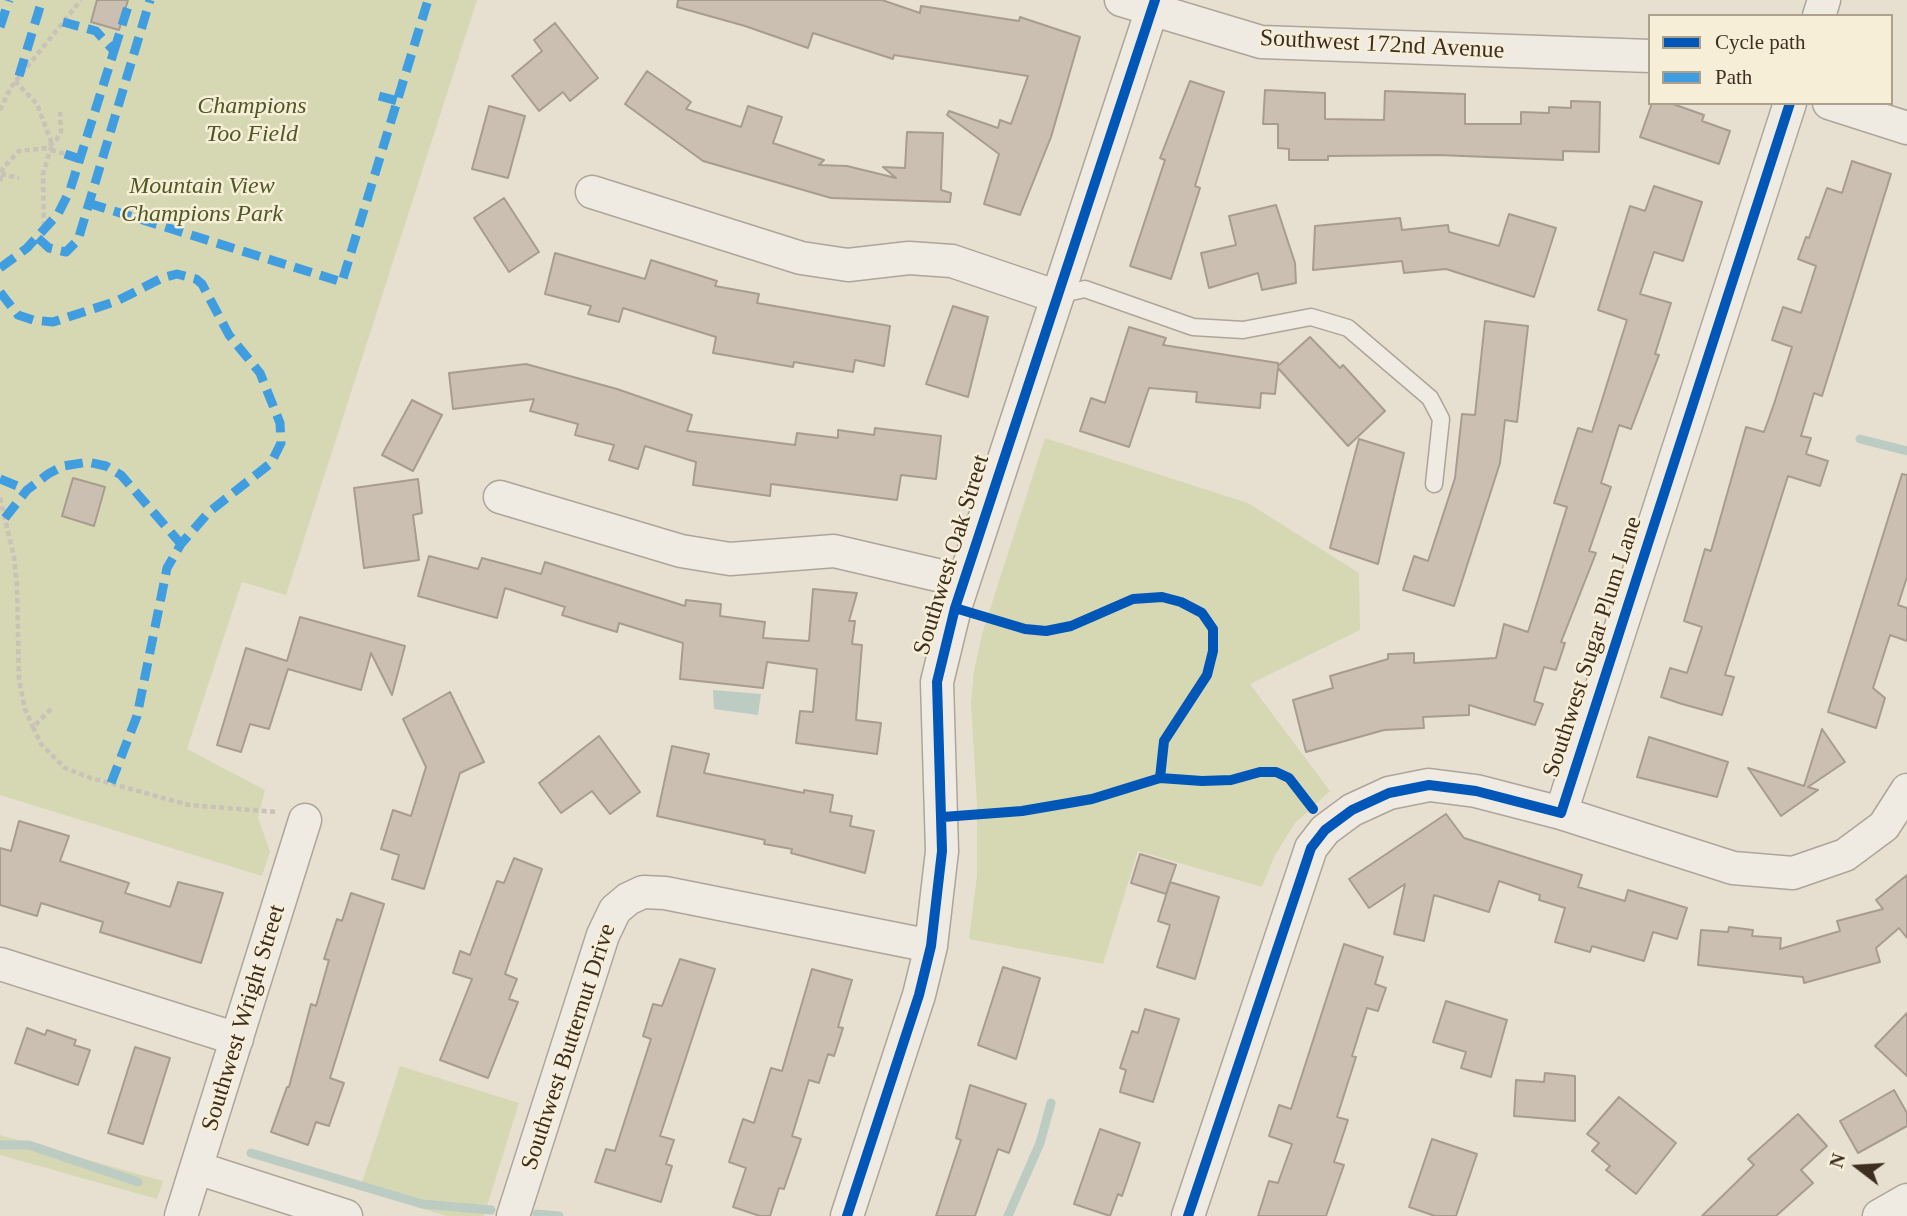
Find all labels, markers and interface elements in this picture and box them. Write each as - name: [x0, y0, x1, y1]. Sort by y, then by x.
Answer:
- legend: [1648, 14, 1893, 105]
- street label: Southwest 172nd Avenue: [1259, 24, 1505, 66]
- text: Cycle path: [1715, 30, 1805, 54]
- text: Path: [1715, 65, 1752, 89]
- park label: Champions Too Field: [197, 93, 307, 149]
- park label: Mountain View Champions Park: [121, 173, 283, 229]
- street label: Southwest Oak Street: [908, 451, 996, 659]
- street label: Southwest Sugar Plum Lane: [1537, 513, 1649, 781]
- street label: Southwest Wright Street: [196, 901, 292, 1135]
- street label: Southwest Butternut Drive: [516, 920, 622, 1174]
- north arrow: [1823, 1132, 1893, 1202]
- text: N: [1825, 1151, 1849, 1170]

